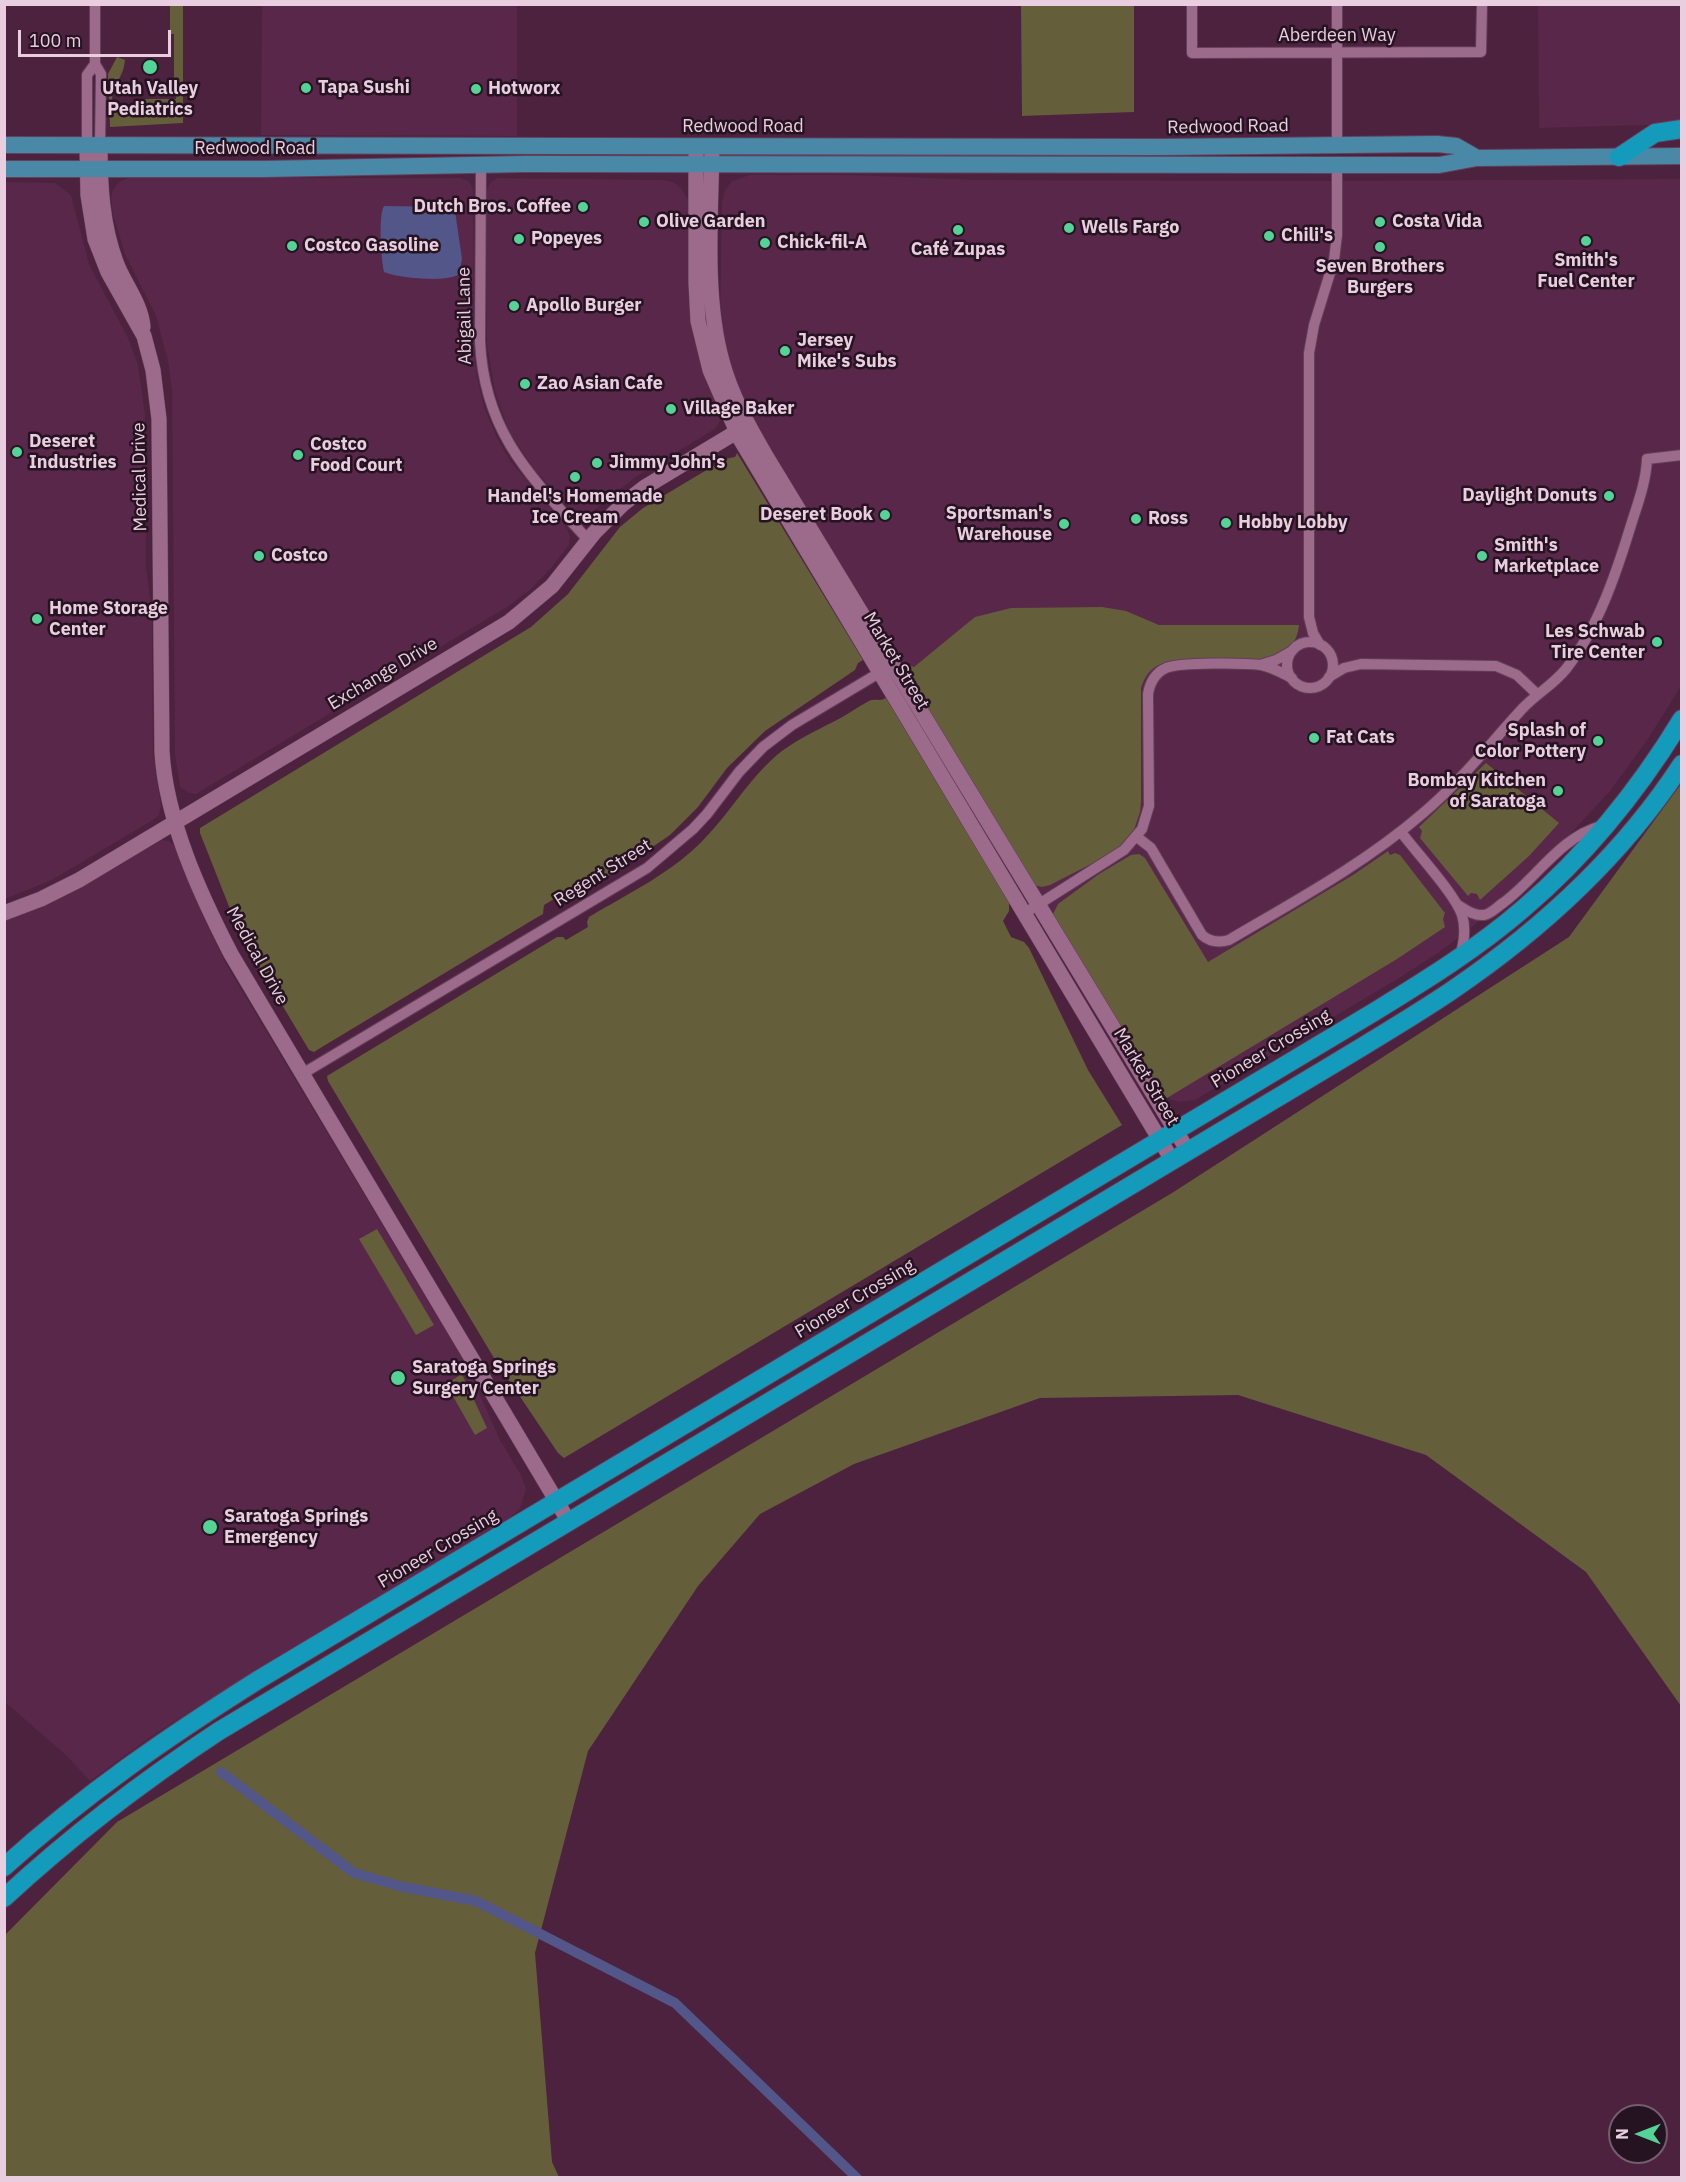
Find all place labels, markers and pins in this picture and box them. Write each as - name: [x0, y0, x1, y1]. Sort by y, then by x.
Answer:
- marker: Utah Valley Pediatrics: [141, 58, 159, 76]
- place label: Tapa Sushi: [318, 77, 410, 99]
- place label: Utah Valley Pediatrics: [102, 78, 198, 121]
- place label: Hotworx: [488, 78, 560, 100]
- marker: Tapa Sushi: [299, 81, 313, 95]
- marker: Hotworx: [469, 82, 483, 96]
- place label: Dutch Bros. Coffee: [414, 196, 571, 218]
- marker: Dutch Bros. Coffee: [576, 200, 590, 214]
- place label: Olive Garden: [656, 211, 766, 233]
- place label: Costa Vida: [1392, 211, 1482, 233]
- marker: Olive Garden: [637, 215, 651, 229]
- marker: Costa Vida: [1373, 215, 1387, 229]
- place label: Wells Fargo: [1081, 217, 1179, 239]
- marker: Wells Fargo: [1062, 221, 1076, 235]
- marker: Café Zupas: [951, 223, 965, 237]
- place label: Chili's: [1281, 225, 1333, 247]
- place label: Popeyes: [531, 228, 602, 250]
- marker: Chili's: [1262, 229, 1276, 243]
- marker: Popeyes: [512, 232, 526, 246]
- place label: Chick-fil-A: [777, 232, 867, 254]
- marker: Smith's Fuel Center: [1579, 234, 1593, 248]
- place label: Costco Gasoline: [304, 235, 439, 257]
- marker: Chick-fil-A: [758, 236, 772, 250]
- marker: Costco Gasoline: [285, 239, 299, 253]
- place label: Café Zupas: [911, 239, 1005, 261]
- marker: Seven Brothers Burgers: [1373, 240, 1387, 254]
- place label: Smith's Fuel Center: [1537, 250, 1635, 292]
- place label: Seven Brothers Burgers: [1315, 256, 1445, 298]
- place label: Apollo Burger: [526, 295, 642, 317]
- marker: Apollo Burger: [507, 299, 521, 313]
- place label: Jersey Mike's Subs: [797, 330, 897, 372]
- marker: Jersey Mike's Subs: [778, 344, 792, 358]
- place label: Zao Asian Cafe: [537, 373, 663, 395]
- marker: Zao Asian Cafe: [518, 377, 532, 391]
- place label: Village Baker: [683, 398, 795, 420]
- marker: Village Baker: [664, 402, 678, 416]
- place label: Deseret Industries: [29, 431, 117, 474]
- place label: Costco Food Court: [310, 434, 402, 476]
- marker: Deseret Industries: [10, 445, 24, 459]
- marker: Costco Food Court: [291, 448, 305, 462]
- place label: Jimmy John's: [609, 452, 725, 474]
- marker: Jimmy John's: [590, 456, 604, 470]
- marker: Handel's Homemade Ice Cream: [568, 470, 582, 484]
- place label: Daylight Donuts: [1462, 485, 1597, 507]
- place label: Handel's Homemade Ice Cream: [487, 486, 663, 528]
- marker: Daylight Donuts: [1602, 489, 1616, 503]
- place label: Sportsman's Warehouse: [946, 503, 1052, 546]
- place label: Deseret Book: [760, 504, 873, 526]
- marker: Deseret Book: [878, 508, 892, 522]
- place label: Ross: [1148, 508, 1188, 530]
- marker: Ross: [1129, 512, 1143, 526]
- place label: Hobby Lobby: [1238, 512, 1348, 534]
- marker: Hobby Lobby: [1219, 516, 1233, 530]
- marker: Sportsman's Warehouse: [1057, 517, 1071, 531]
- place label: Smith's Marketplace: [1494, 535, 1599, 578]
- place label: Costco: [271, 545, 328, 567]
- marker: Costco: [252, 549, 266, 563]
- marker: Smith's Marketplace: [1475, 549, 1489, 563]
- place label: Home Storage Center: [49, 598, 168, 640]
- marker: Home Storage Center: [30, 612, 44, 626]
- place label: Les Schwab Tire Center: [1545, 621, 1645, 664]
- marker: Les Schwab Tire Center: [1650, 635, 1664, 649]
- place label: Splash of Color Pottery: [1475, 720, 1586, 762]
- place label: Fat Cats: [1326, 727, 1395, 749]
- marker: Fat Cats: [1307, 731, 1321, 745]
- marker: Splash of Color Pottery: [1591, 734, 1605, 748]
- place label: Bombay Kitchen of Saratoga: [1407, 770, 1546, 812]
- marker: Bombay Kitchen of Saratoga: [1551, 784, 1565, 798]
- place label: Saratoga Springs Surgery Center: [412, 1357, 556, 1400]
- marker: Saratoga Springs Surgery Center: [389, 1369, 407, 1387]
- place label: Saratoga Springs Emergency: [224, 1506, 368, 1549]
- marker: Saratoga Springs Emergency: [201, 1518, 219, 1536]

